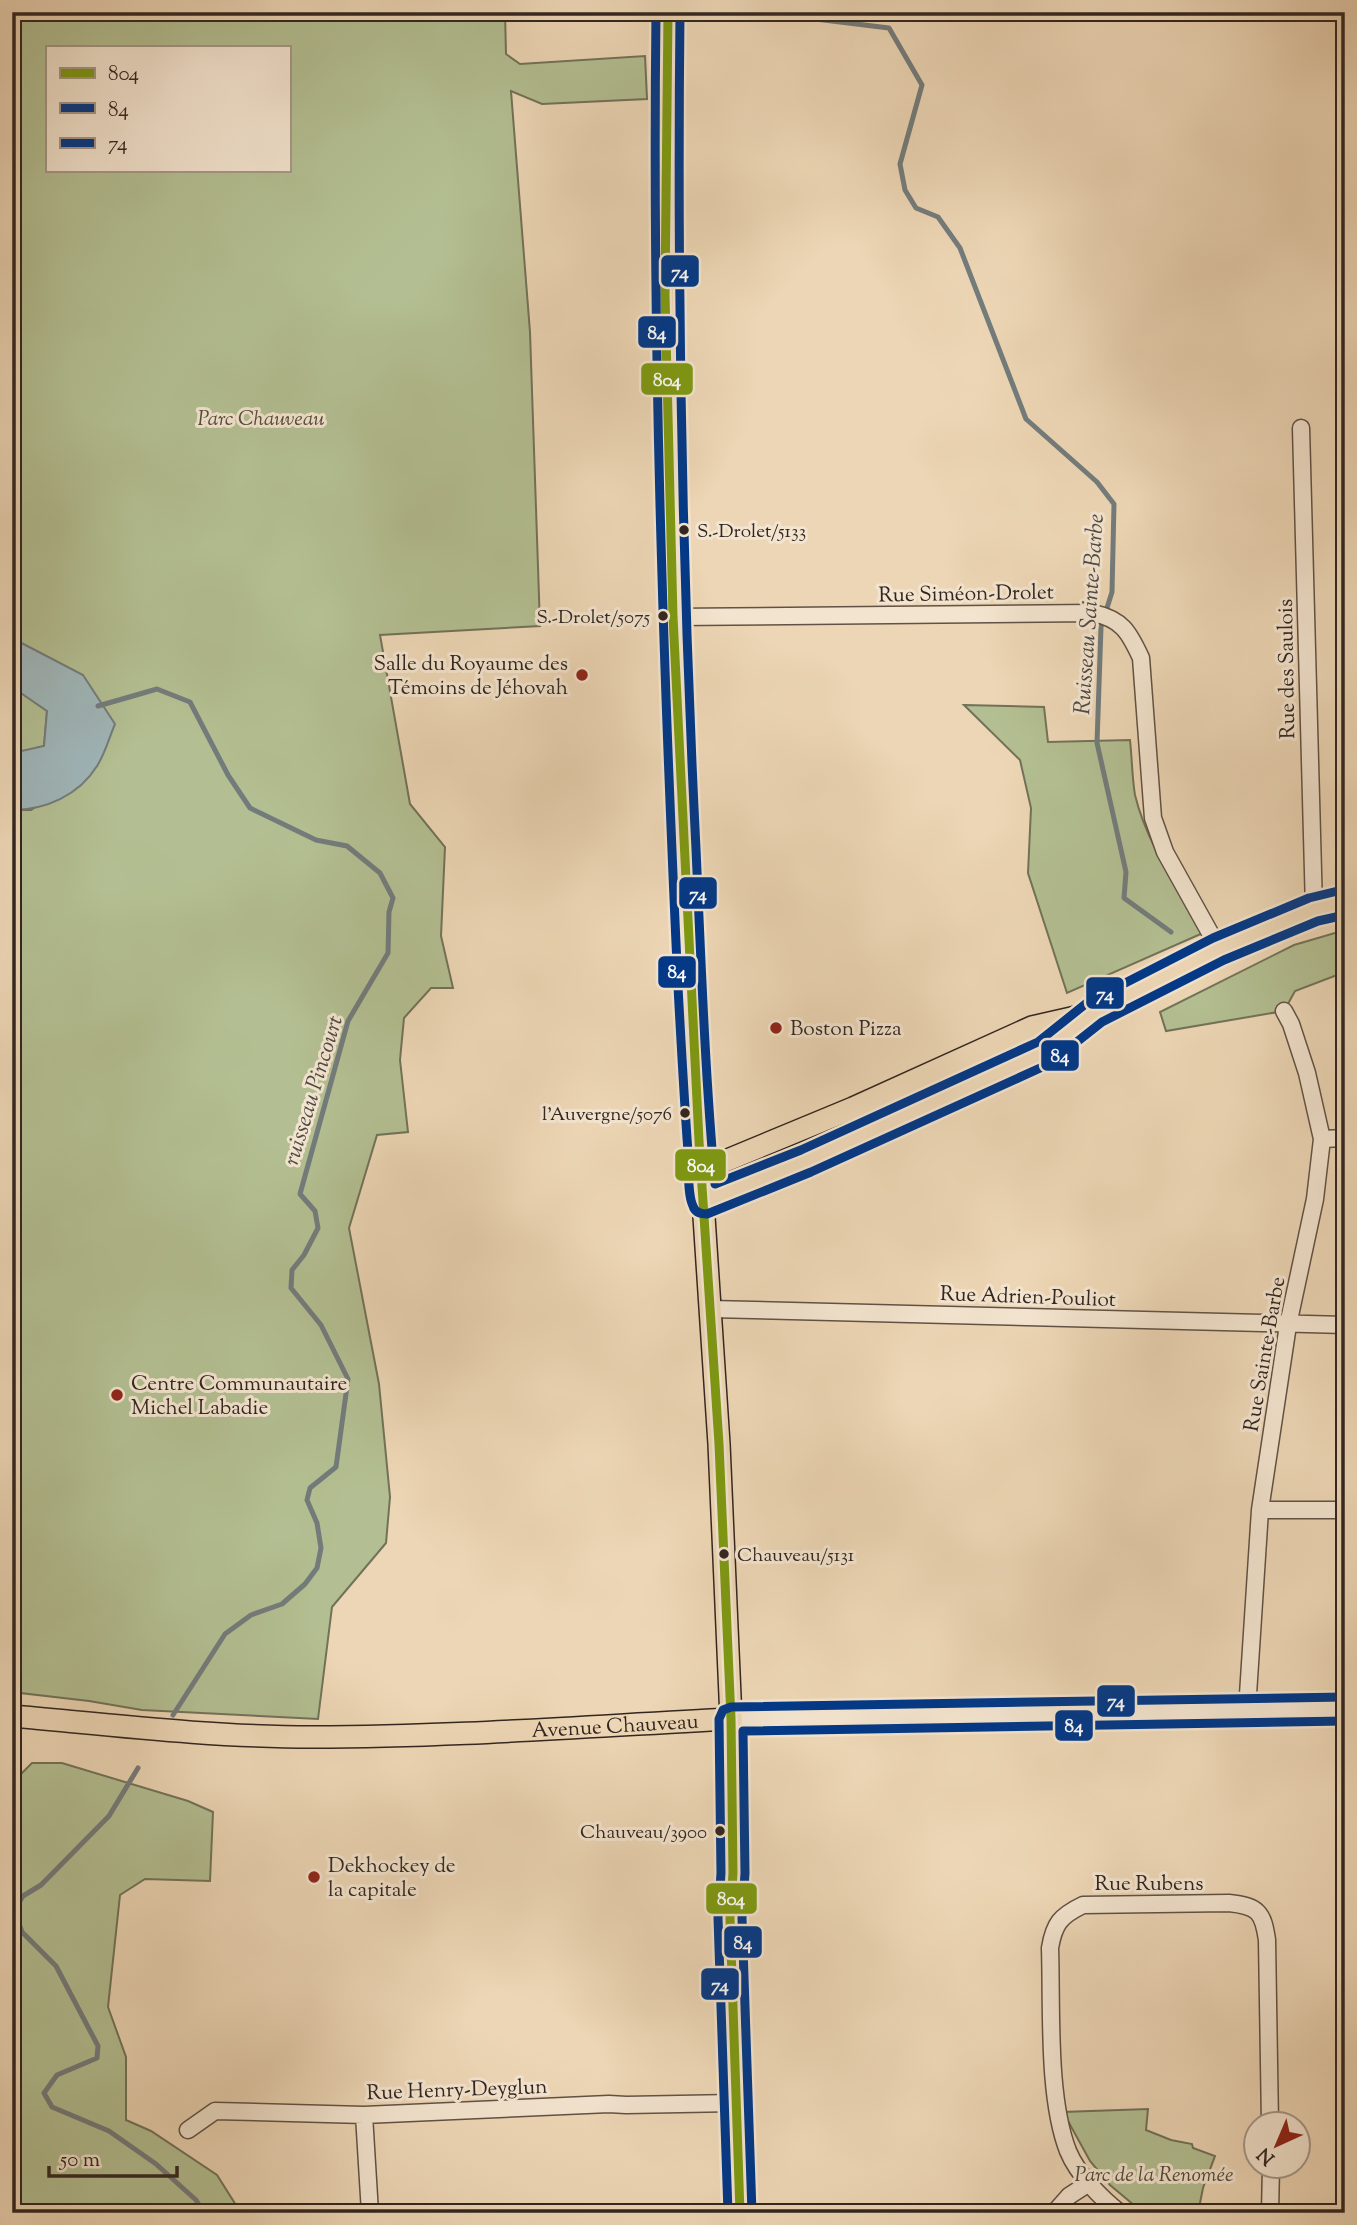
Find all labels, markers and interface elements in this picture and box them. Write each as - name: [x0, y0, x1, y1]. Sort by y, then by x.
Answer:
- legend: [46, 46, 290, 172]
- text: 804: [108, 60, 139, 90]
- text: 84: [108, 96, 129, 126]
- text: 74: [108, 130, 128, 160]
- line badge: 74: [660, 254, 700, 288]
- text: 74: [671, 260, 689, 287]
- line badge: 84: [637, 315, 677, 349]
- text: 84: [648, 321, 667, 348]
- line badge: 804: [640, 362, 694, 396]
- text: 804: [653, 368, 682, 395]
- park label: Parc Chauveau: [197, 405, 325, 435]
- water label: Ruisseau Sainte-Barbe: [1067, 513, 1114, 716]
- place label: S.-Drolet/5133: [697, 519, 806, 546]
- marker: S.-Drolet/5133: [677, 523, 691, 537]
- street label: Rue Siméon-Drolet: [878, 578, 1054, 612]
- street label: Rue des Saulois: [1272, 599, 1304, 739]
- place label: S.-Drolet/5075: [536, 605, 650, 632]
- marker: S.-Drolet/5075: [656, 609, 670, 623]
- place label: Salle du Royaume des Témoins de Jéhovah: [373, 650, 568, 704]
- marker: Salle du Royaume des Témoins de Jéhovah: [574, 667, 590, 683]
- line badge: 74: [678, 876, 718, 910]
- text: 74: [689, 882, 707, 909]
- line badge: 84: [657, 955, 697, 989]
- text: 84: [668, 960, 687, 987]
- line badge: 74: [1085, 976, 1125, 1010]
- text: 74: [1096, 982, 1114, 1009]
- water label: ruisseau Pincourt: [276, 1012, 353, 1170]
- place label: Boston Pizza: [790, 1015, 902, 1045]
- marker: Boston Pizza: [768, 1020, 784, 1036]
- line badge: 84: [1040, 1039, 1080, 1072]
- text: 84: [1051, 1044, 1070, 1071]
- place label: l'Auvergne/5076: [542, 1102, 672, 1129]
- marker: l'Auvergne/5076: [678, 1106, 692, 1120]
- line badge: 804: [674, 1148, 727, 1182]
- text: 804: [687, 1154, 716, 1181]
- street label: Rue Sainte-Barbe: [1238, 1275, 1294, 1434]
- street label: Rue Adrien-Pouliot: [939, 1280, 1116, 1316]
- place label: Centre Communautaire Michel Labadie: [131, 1370, 347, 1424]
- marker: Centre Communautaire Michel Labadie: [109, 1387, 125, 1403]
- place label: Chauveau/5131: [737, 1543, 855, 1570]
- marker: Chauveau/5131: [717, 1547, 731, 1561]
- line badge: 74: [1096, 1684, 1136, 1718]
- text: 74: [1107, 1689, 1125, 1716]
- street label: Avenue Chauveau: [531, 1708, 699, 1747]
- line badge: 84: [1054, 1709, 1094, 1742]
- text: 84: [1065, 1714, 1084, 1741]
- place label: Chauveau/3900: [580, 1820, 707, 1847]
- marker: Chauveau/3900: [713, 1824, 727, 1838]
- place label: Dekhockey de la capitale: [328, 1852, 456, 1906]
- marker: Dekhockey de la capitale: [306, 1869, 322, 1885]
- street label: Rue Rubens: [1094, 1870, 1204, 1900]
- line badge: 804: [705, 1882, 758, 1915]
- text: 804: [717, 1887, 746, 1914]
- line badge: 84: [723, 1925, 763, 1959]
- text: 84: [734, 1931, 753, 1958]
- line badge: 74: [700, 1967, 740, 2001]
- text: 74: [711, 1973, 729, 2000]
- street label: Rue Henry-Deyglun: [366, 2073, 548, 2109]
- north arrow: [1242, 2110, 1312, 2180]
- scale bar: [49, 2134, 177, 2178]
- text: N: [1252, 2140, 1282, 2170]
- text: 50 m: [59, 2146, 100, 2176]
- park label: Parc de la Renomée: [1075, 2161, 1233, 2191]

